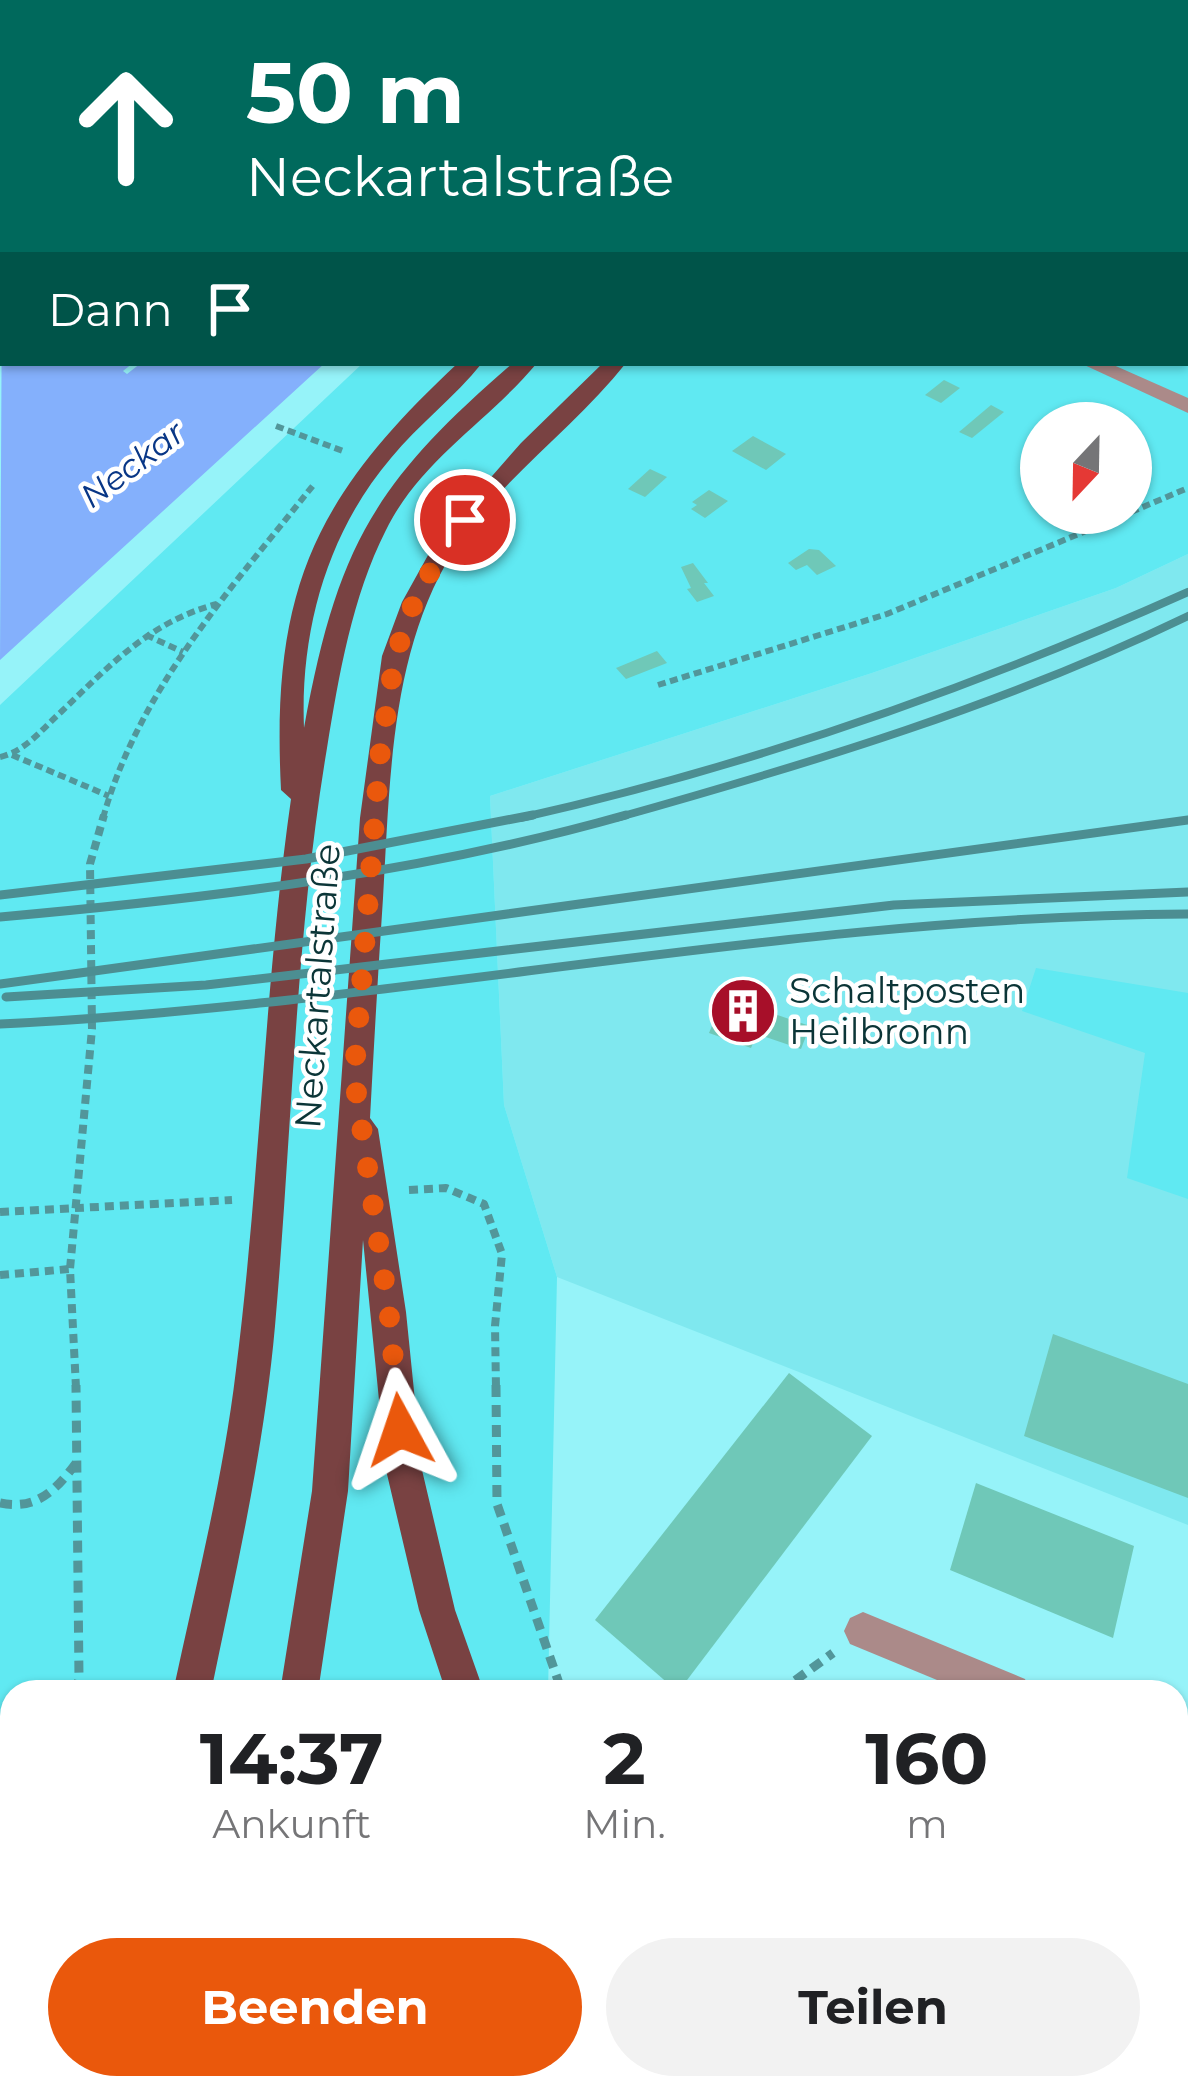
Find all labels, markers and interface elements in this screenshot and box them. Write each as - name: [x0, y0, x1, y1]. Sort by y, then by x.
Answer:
- text: 50 m: [246, 42, 465, 144]
- icon: ahead: [48, 48, 204, 204]
- text: Neckartalstraße: [246, 144, 674, 210]
- icon: arrive: [197, 276, 263, 342]
- text: Dann: [48, 282, 173, 337]
- north arrow: [1020, 402, 1152, 534]
- map controls: [1020, 402, 1152, 534]
- water label: Neckar: [72, 412, 192, 516]
- pin: [414, 469, 516, 571]
- icon: arrive: [432, 487, 498, 553]
- street label: Neckartalstraße: [285, 842, 349, 1130]
- place label: Schaltposten Heilbronn: [789, 968, 1025, 1053]
- building icon: Schaltposten Heilbronn: [708, 976, 778, 1046]
- position arrow: [337, 1367, 463, 1493]
- text: 14:37: [200, 1714, 384, 1802]
- text: 2: [603, 1714, 646, 1802]
- text: 160: [865, 1714, 988, 1802]
- text: Ankunft: [212, 1800, 371, 1848]
- text: Min.: [583, 1800, 666, 1848]
- text: m: [906, 1800, 948, 1848]
- button: Beenden: [48, 1938, 582, 2076]
- button: Teilen: [606, 1938, 1140, 2076]

